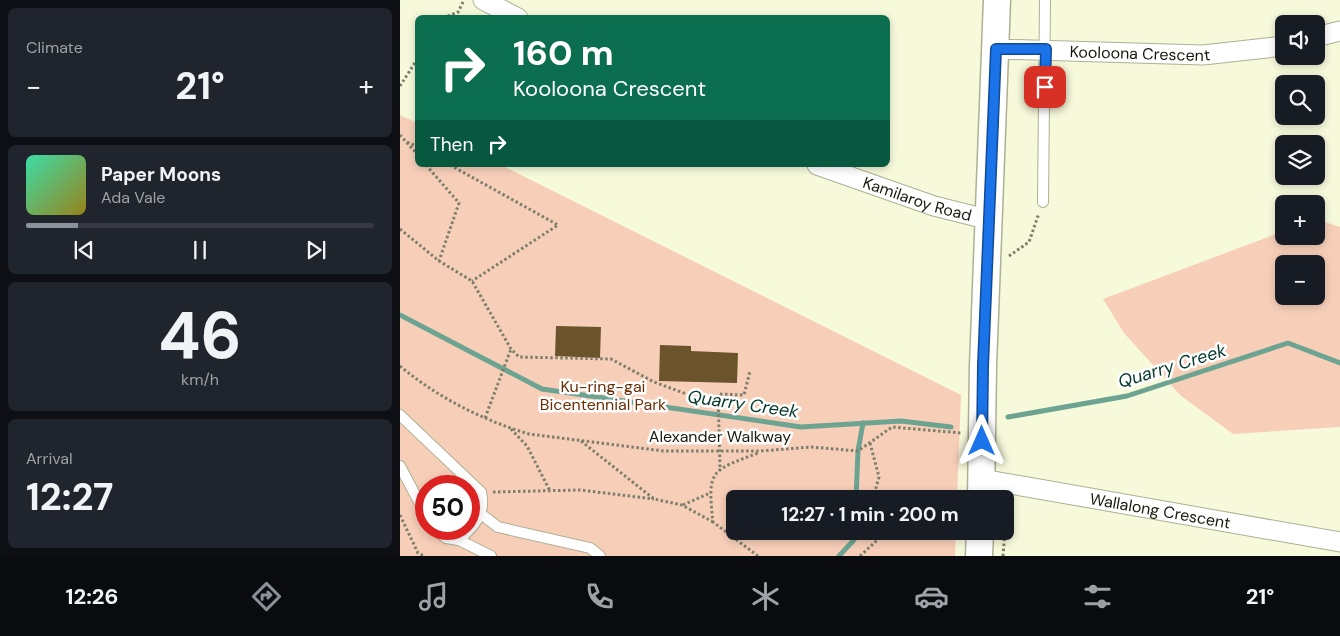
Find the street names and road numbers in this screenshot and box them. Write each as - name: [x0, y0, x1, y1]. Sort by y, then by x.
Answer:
- street label: Kooloona Crescent: [1069, 41, 1211, 66]
- street label: Kamilaroy Road: [860, 171, 974, 226]
- street label: Alexander Walkway: [649, 426, 791, 447]
- street label: Wallalong Crescent: [1088, 488, 1232, 533]

